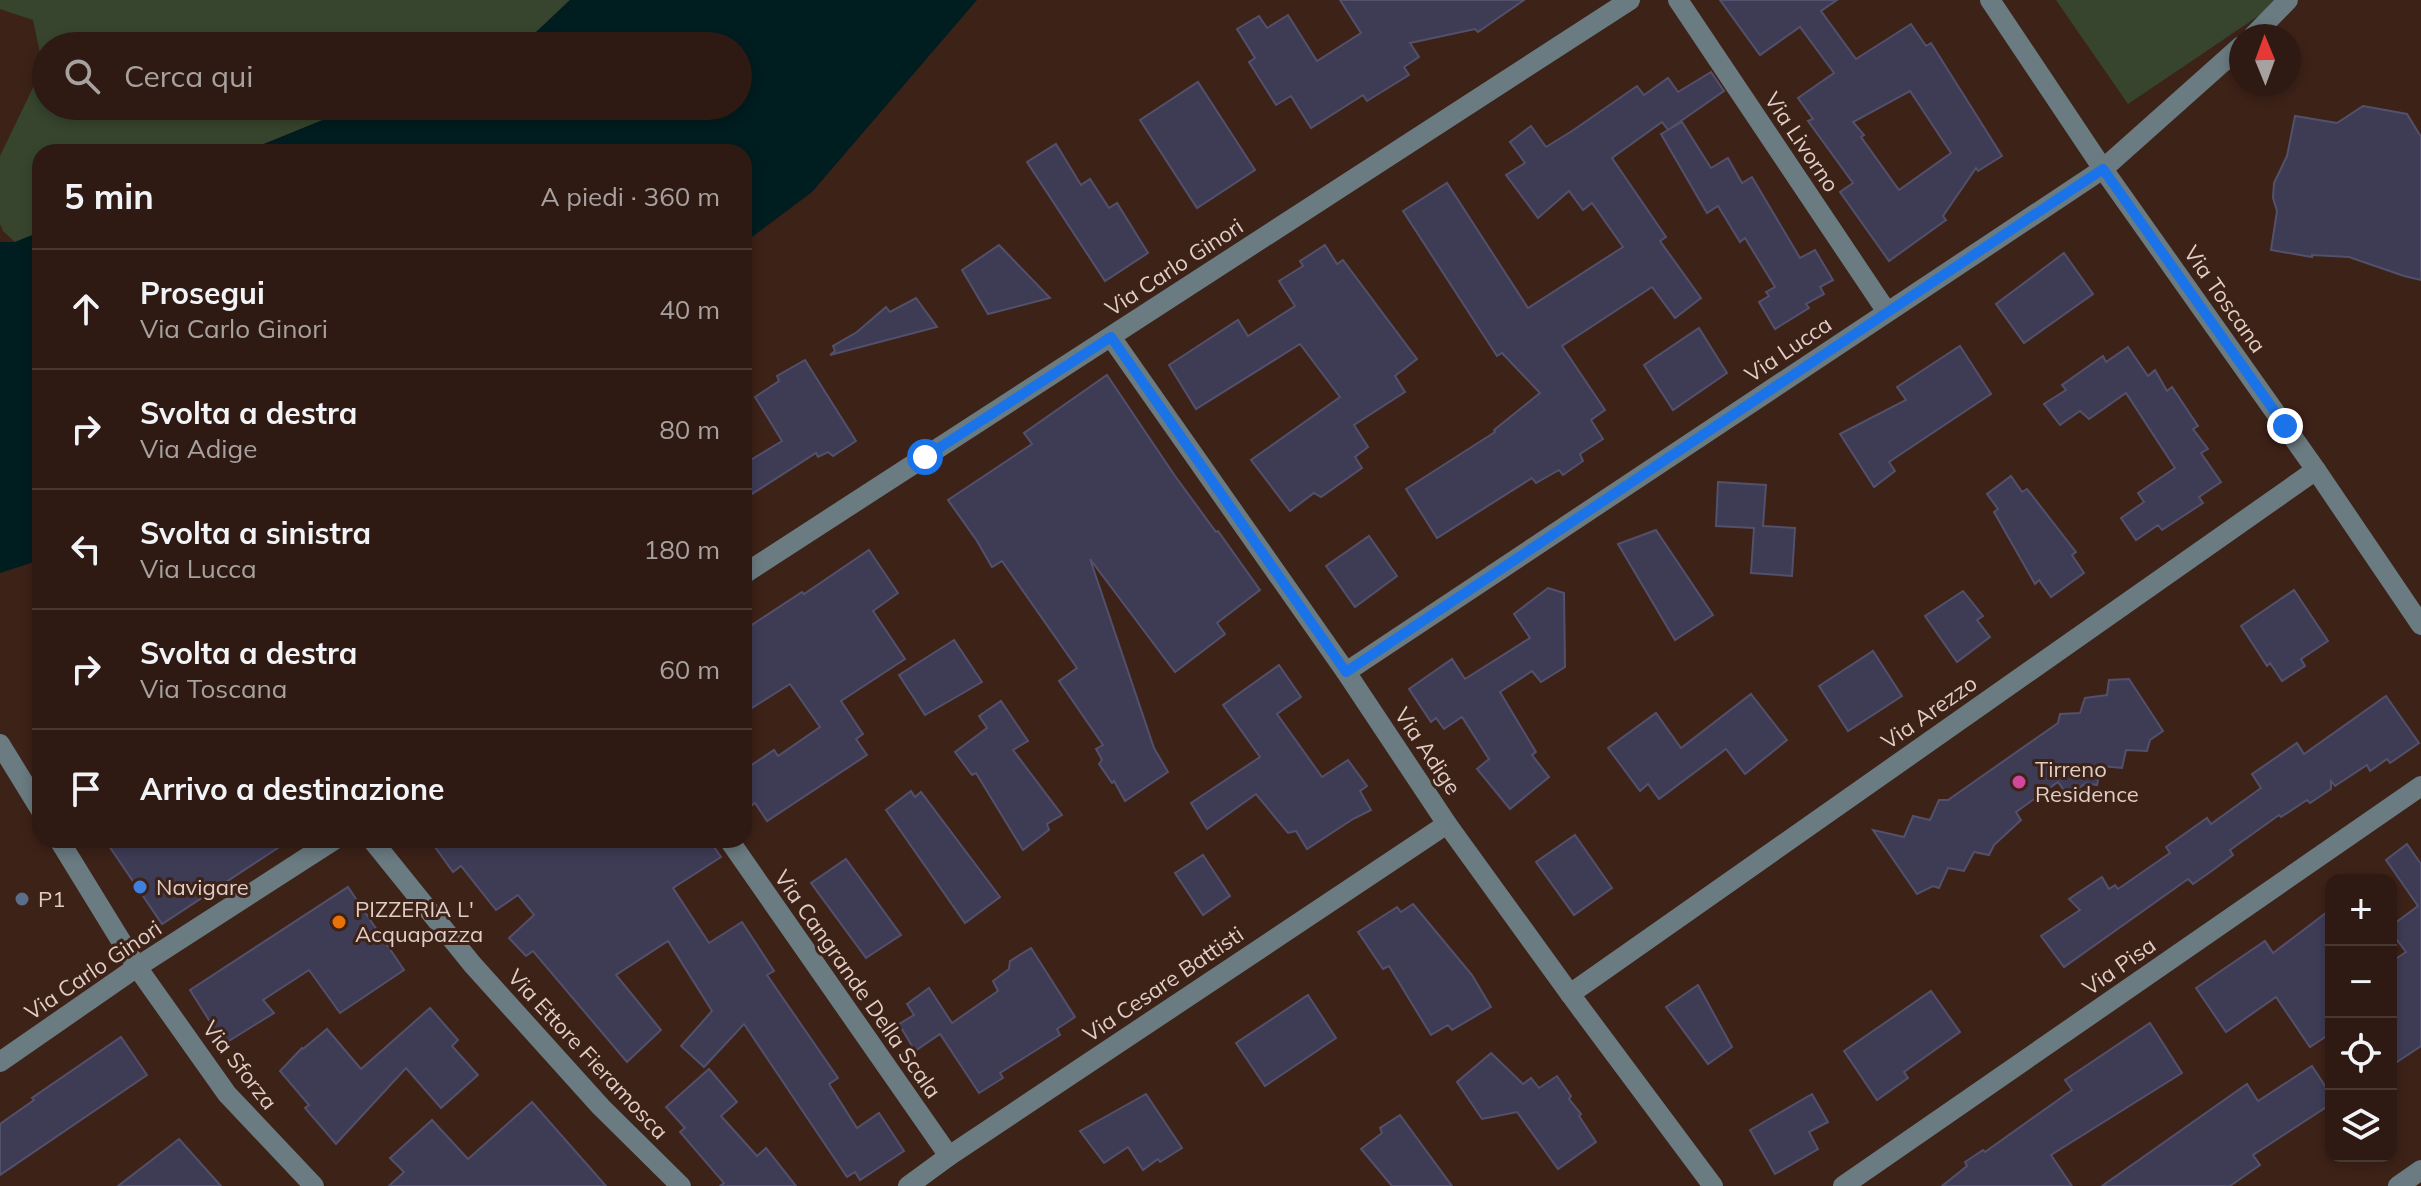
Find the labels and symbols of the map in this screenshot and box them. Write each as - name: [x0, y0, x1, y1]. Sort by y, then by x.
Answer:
- north arrow: [2229, 24, 2301, 96]
- street label: Via Livorno: [1758, 87, 1846, 197]
- street label: Via Carlo Ginori: [1100, 212, 1248, 322]
- street label: Via Toscana: [2178, 240, 2272, 358]
- street label: Via Lucca: [1739, 310, 1837, 388]
- route end: [2267, 408, 2303, 444]
- route start: [907, 439, 943, 475]
- street label: Via Arezzo: [1876, 669, 1982, 755]
- street label: Via Adige: [1389, 702, 1467, 800]
- place label: Tirreno Residence: [2035, 755, 2139, 808]
- marker: Tirreno Residence: [2010, 773, 2028, 791]
- street label: Via Cangrande Della Scala: [768, 864, 948, 1104]
- place label: Navigare: [156, 873, 249, 901]
- marker: Navigare: [131, 878, 149, 896]
- place label: P1: [38, 885, 66, 913]
- marker: P1: [13, 890, 31, 908]
- place label: PIZZERIA L' Acquapazza: [355, 895, 483, 948]
- marker: PIZZERIA L' Acquapazza: [330, 913, 348, 931]
- street label: Via Carlo Ginori: [19, 914, 167, 1026]
- street label: Via Cesare Battisti: [1077, 920, 1249, 1048]
- street label: Via Pisa: [2077, 931, 2161, 1001]
- street label: Via Ettore Fieramosca: [502, 963, 674, 1145]
- street label: Via Sforza: [197, 1015, 283, 1115]

